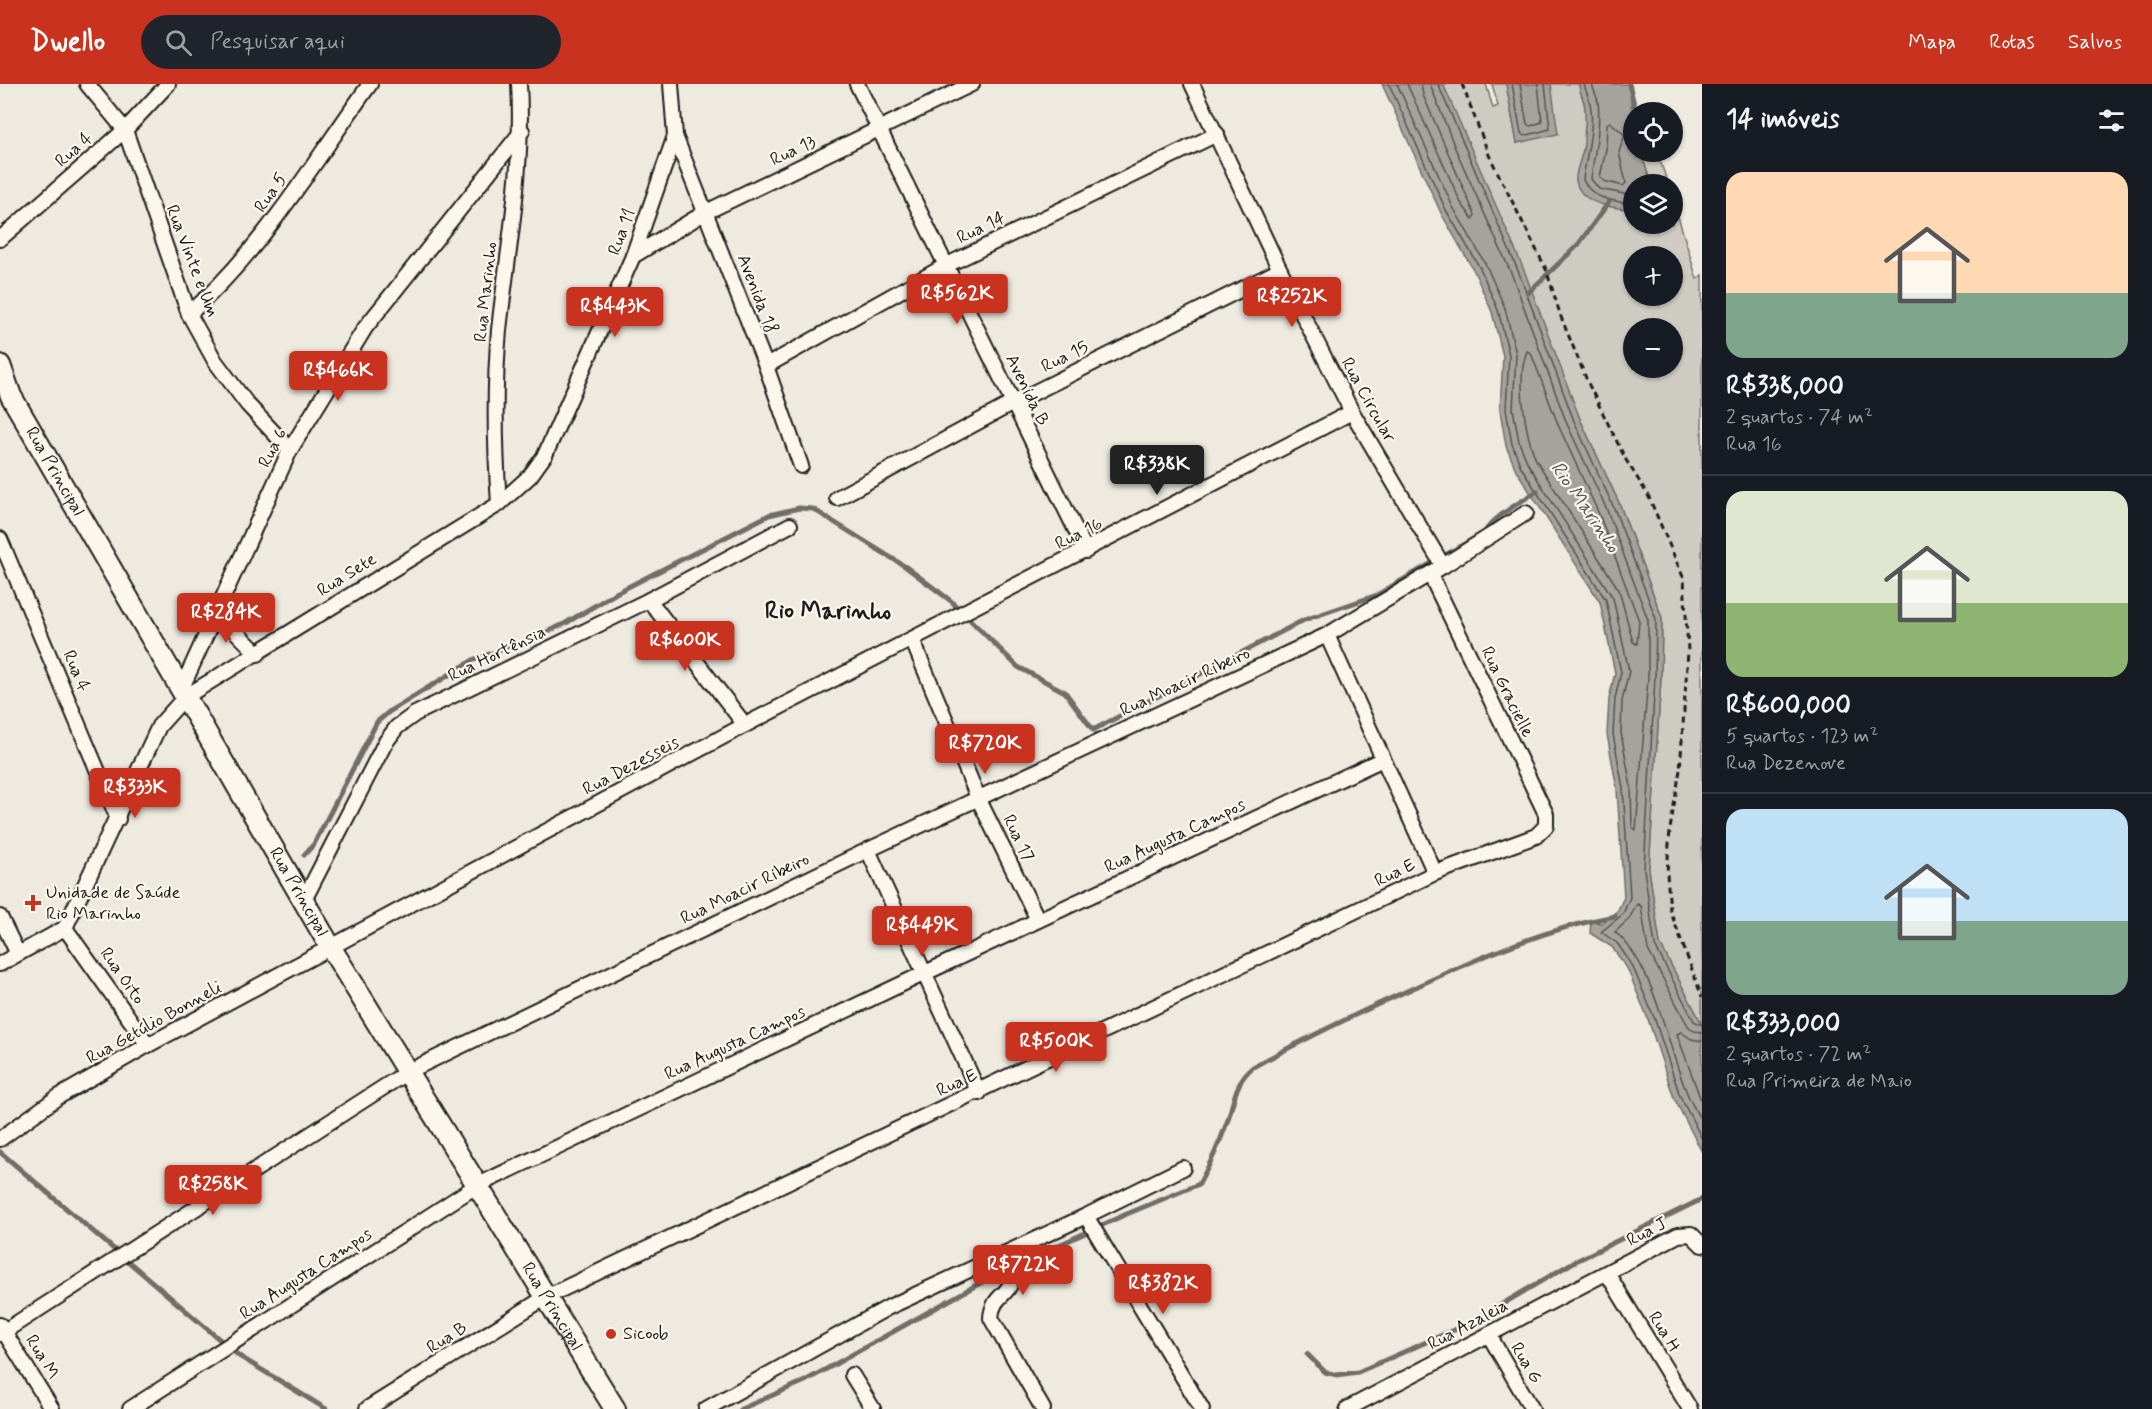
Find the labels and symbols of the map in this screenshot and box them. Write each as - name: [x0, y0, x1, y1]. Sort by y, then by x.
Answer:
- street label: Rua 4: [50, 127, 98, 173]
- street label: Rua 13: [766, 130, 820, 172]
- street label: Rua 5: [249, 168, 293, 218]
- street label: Rua Vinte e Um: [160, 201, 224, 321]
- street label: Rua 11: [603, 205, 641, 259]
- street label: Rua 14: [953, 206, 1009, 250]
- street label: Rua Marinho: [469, 241, 503, 343]
- street label: Avenida 18: [731, 251, 783, 337]
- pin: R$562K: [908, 274, 1006, 325]
- pin: R$252K: [1243, 277, 1341, 328]
- pin: R$443K: [566, 287, 664, 338]
- street label: Rua 15: [1037, 335, 1093, 379]
- street label: Avenida B: [999, 350, 1055, 430]
- pin: R$466K: [289, 351, 387, 402]
- street label: Rua Circular: [1335, 353, 1401, 447]
- street label: Rua Principal: [19, 422, 90, 520]
- street label: Rua 6: [253, 424, 293, 472]
- pin: R$338K: [1108, 445, 1206, 496]
- water label: Rio Marinho: [1544, 456, 1627, 558]
- street label: Rua 16: [1051, 512, 1107, 556]
- street label: Rua Sete: [313, 547, 381, 603]
- pin: R$284K: [177, 593, 275, 644]
- district label: Rio Marinho: [765, 596, 891, 627]
- street label: Rua Hortênsia: [444, 620, 550, 688]
- pin: R$600K: [636, 621, 734, 672]
- street label: Rua Moacir Ribeiro: [1116, 641, 1254, 723]
- street label: Rua Gracielle: [1475, 642, 1539, 742]
- street label: Rua 4: [57, 647, 95, 695]
- pin: R$720K: [936, 724, 1034, 775]
- street label: Rua Dezesseis: [578, 730, 684, 802]
- pin: R$333K: [86, 768, 184, 819]
- street label: Rua Augusta Campos: [1101, 793, 1250, 879]
- street label: Rua 17: [996, 811, 1040, 865]
- street label: Rua Principal: [263, 843, 334, 941]
- street label: Rua Moacir Ribeiro: [676, 847, 814, 931]
- street label: Rua E: [1371, 853, 1419, 893]
- place label: Unidade de Saúde Rio Marinho: [46, 881, 180, 926]
- marker: Unidade de Saúde Rio Marinho: [24, 894, 42, 912]
- pin: R$449K: [873, 906, 971, 957]
- street label: Rua Oito: [94, 943, 150, 1009]
- street label: Rua Getúlio Bonneli: [82, 976, 226, 1070]
- street label: Rua Augusta Campos: [661, 1000, 810, 1086]
- pin: R$500K: [1007, 1022, 1105, 1073]
- street label: Rua E: [933, 1063, 981, 1103]
- pin: R$258K: [164, 1165, 262, 1216]
- street label: Rua J: [1623, 1212, 1671, 1252]
- street label: Rua Augusta Campos: [235, 1222, 377, 1326]
- pin: R$722K: [974, 1245, 1072, 1296]
- street label: Rua Principal: [516, 1258, 588, 1355]
- pin: R$382K: [1114, 1264, 1212, 1315]
- street label: Rua Azaleia: [1423, 1294, 1513, 1356]
- street label: Rua H: [1642, 1307, 1686, 1357]
- street label: Rua B: [422, 1316, 472, 1360]
- place label: Sicoob: [623, 1322, 669, 1346]
- marker: Sicoob: [604, 1327, 618, 1341]
- street label: Rua M: [19, 1330, 65, 1384]
- street label: Rua G: [1504, 1338, 1548, 1388]

